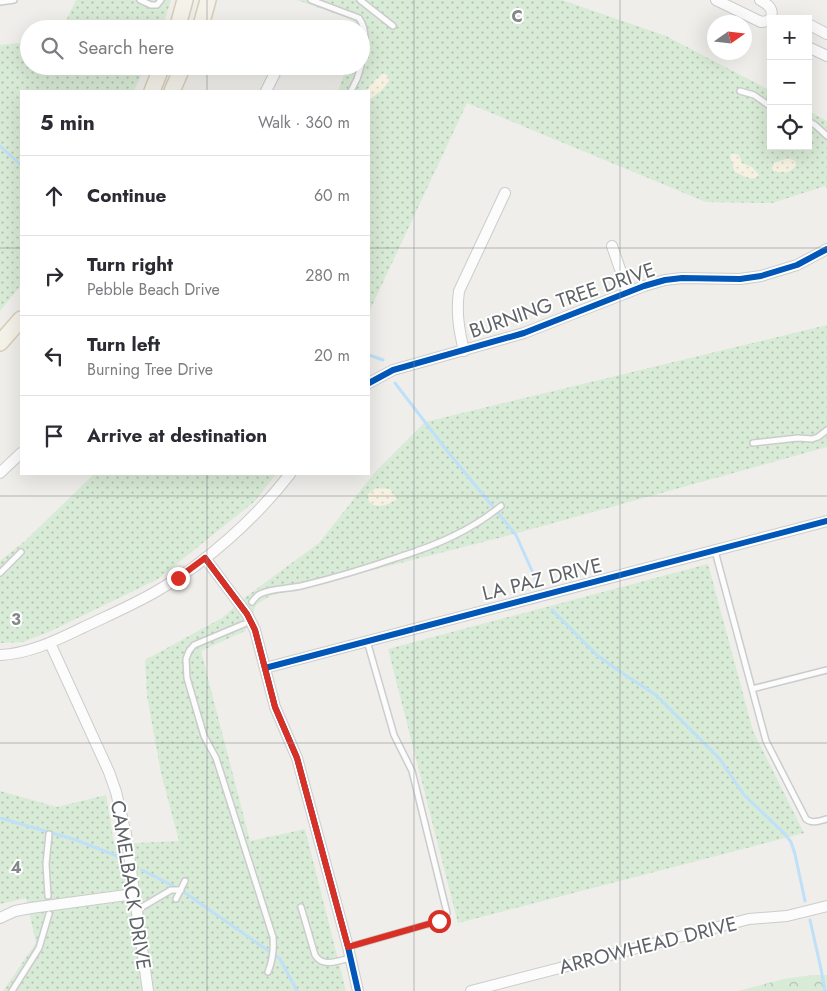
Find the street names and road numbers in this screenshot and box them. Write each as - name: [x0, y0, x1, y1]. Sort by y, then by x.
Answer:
- street label: BURNING TREE DRIVE: [465, 255, 659, 346]
- street label: LA PAZ DRIVE: [479, 551, 605, 608]
- street label: CAMELBACK DRIVE: [103, 798, 158, 972]
- street label: ARROWHEAD DRIVE: [556, 909, 740, 982]

